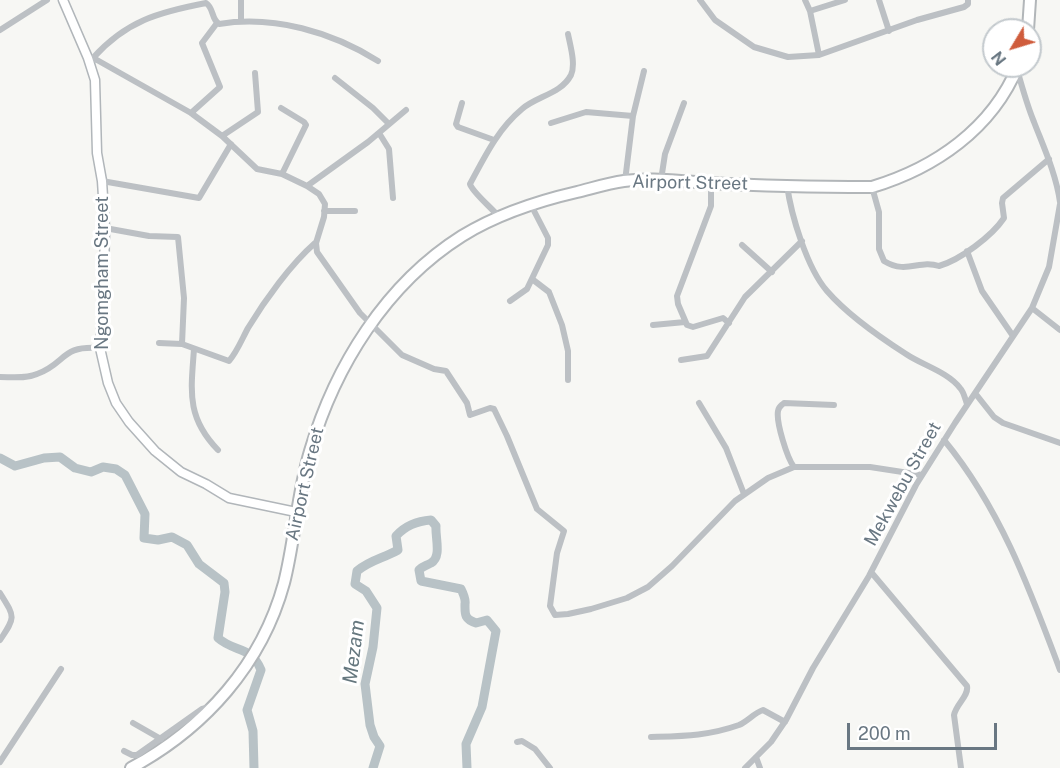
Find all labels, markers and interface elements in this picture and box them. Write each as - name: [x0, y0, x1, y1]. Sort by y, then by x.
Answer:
- north arrow: [982, 18, 1042, 78]
- text: N: [988, 47, 1010, 69]
- street label: Airport Street: [632, 171, 748, 195]
- street label: Ngomgham Street: [91, 196, 113, 350]
- street label: Mekwebu Street: [860, 418, 946, 550]
- street label: Airport Street: [281, 425, 329, 543]
- water label: Mezam: [338, 619, 370, 685]
- scale bar: [850, 711, 1000, 749]
- text: 200 m: [858, 723, 911, 744]

